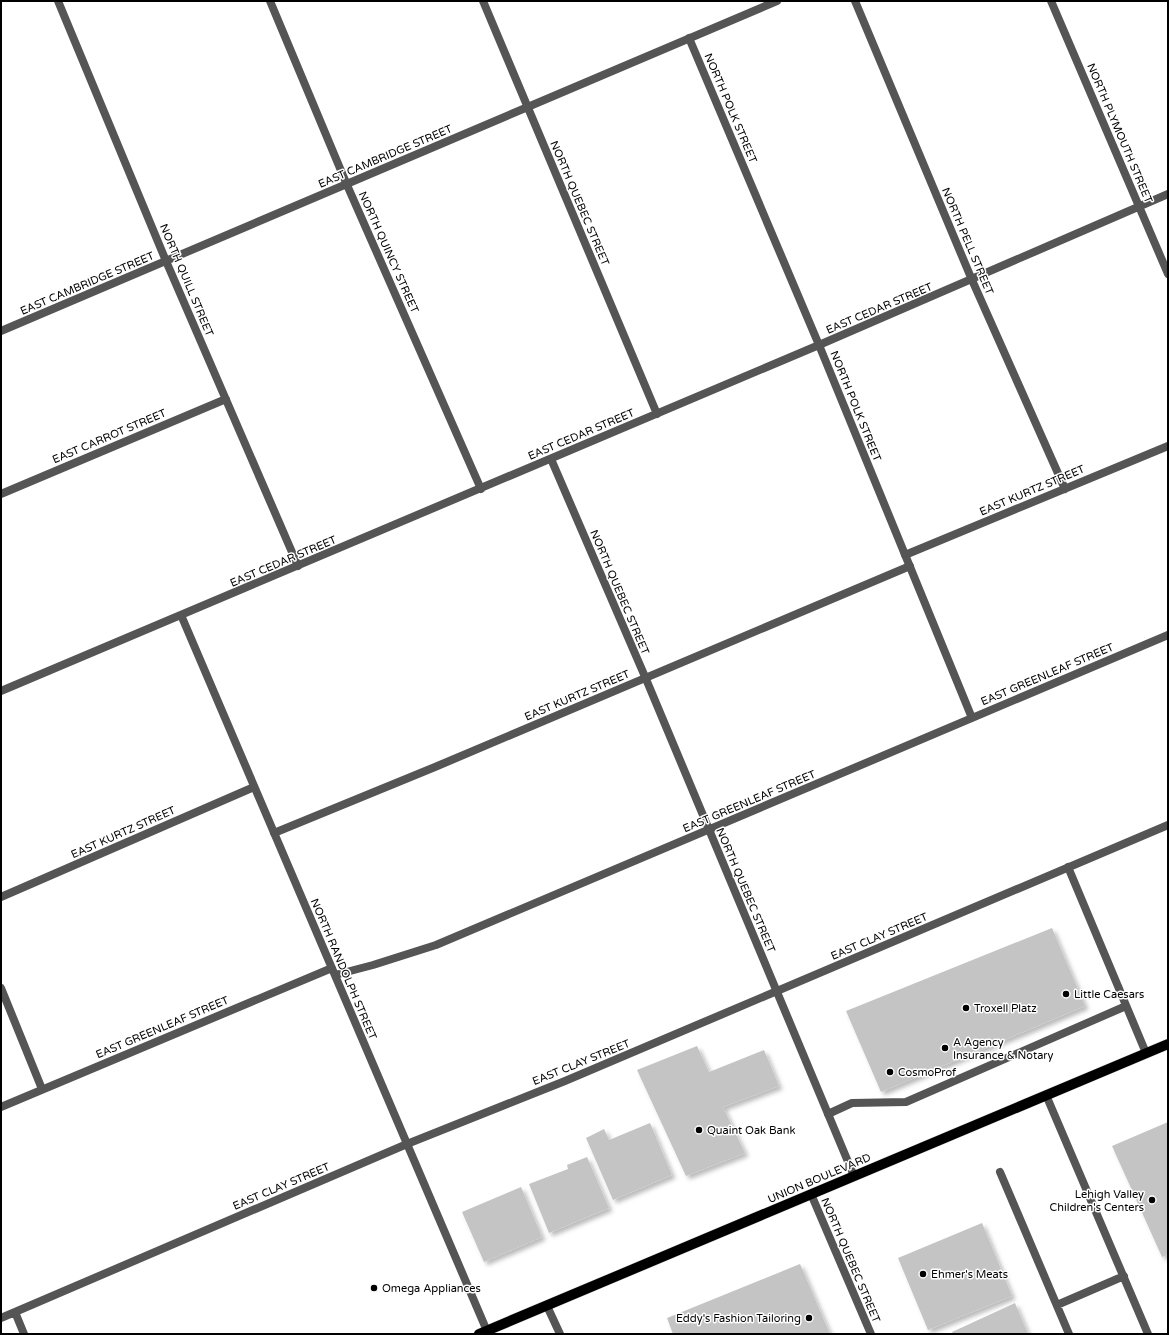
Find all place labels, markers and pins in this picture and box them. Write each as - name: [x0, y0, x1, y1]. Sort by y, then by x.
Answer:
- place label: Little Caesars: [1074, 988, 1144, 1001]
- marker: Little Caesars: [1061, 989, 1071, 999]
- place label: Troxell Platz: [974, 1002, 1037, 1015]
- marker: Troxell Platz: [961, 1003, 971, 1013]
- place label: A Agency Insurance & Notary: [953, 1036, 1054, 1062]
- marker: A Agency Insurance & Notary: [940, 1043, 950, 1053]
- place label: CosmoProf: [898, 1066, 957, 1079]
- marker: CosmoProf: [885, 1067, 895, 1077]
- place label: Quaint Oak Bank: [707, 1124, 795, 1137]
- marker: Quaint Oak Bank: [694, 1125, 704, 1135]
- place label: Lehigh Valley Children's Centers: [1050, 1188, 1144, 1214]
- marker: Lehigh Valley Children's Centers: [1147, 1195, 1157, 1205]
- place label: Ehmer's Meats: [931, 1268, 1008, 1281]
- marker: Ehmer's Meats: [918, 1269, 928, 1279]
- place label: Omega Appliances: [382, 1282, 481, 1295]
- marker: Omega Appliances: [369, 1283, 379, 1293]
- place label: Eddy's Fashion Tailoring: [676, 1312, 801, 1325]
- marker: Eddy's Fashion Tailoring: [804, 1313, 814, 1323]

